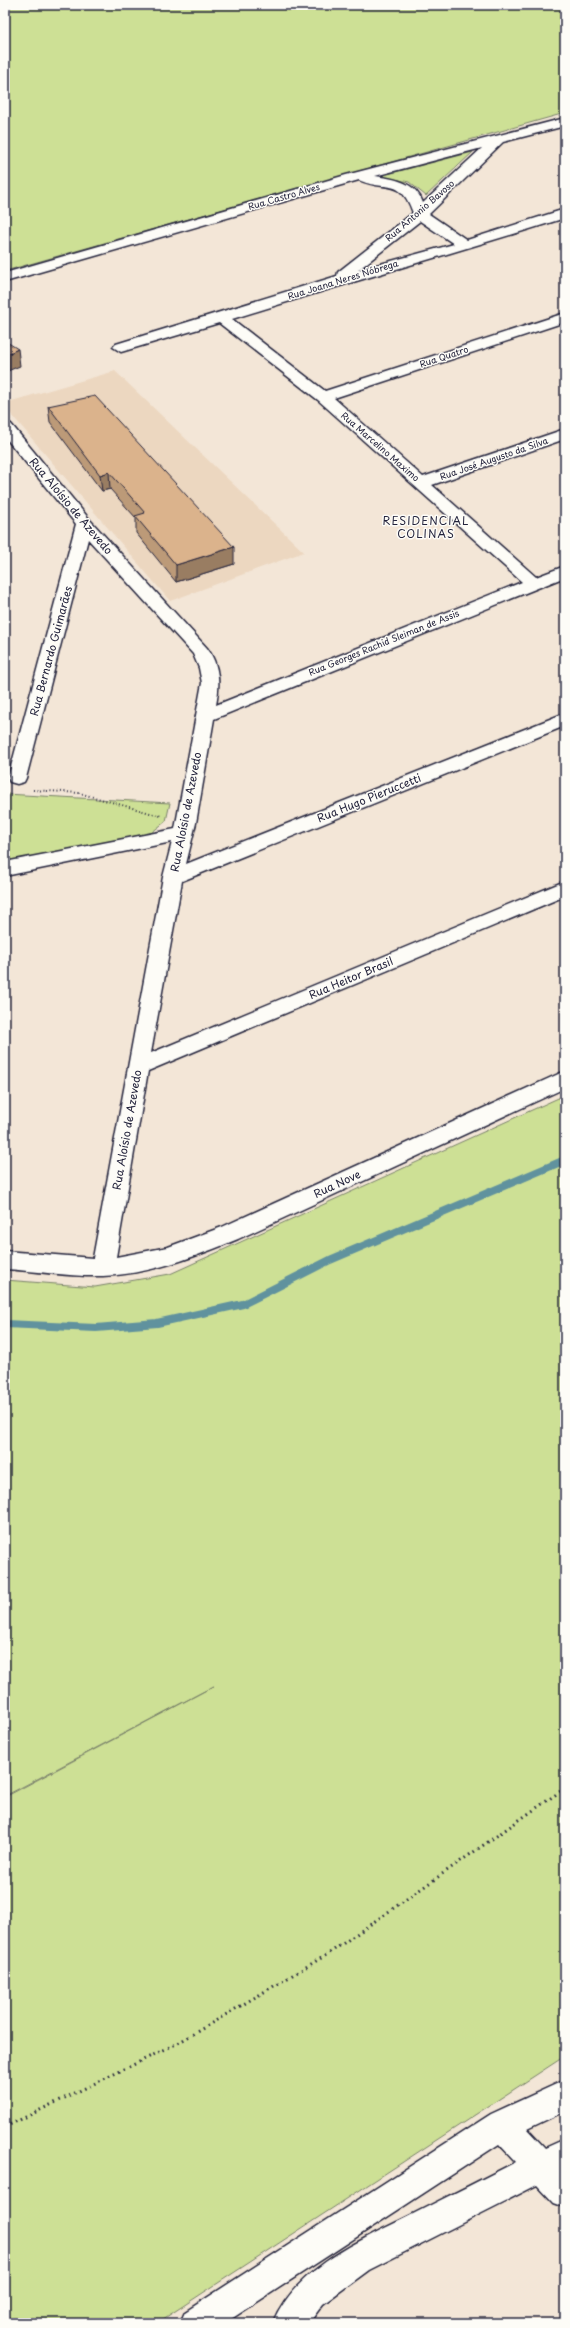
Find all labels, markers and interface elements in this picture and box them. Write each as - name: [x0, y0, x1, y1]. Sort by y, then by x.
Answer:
- street label: Rua Antonio Bavoso: [382, 176, 457, 244]
- street label: Rua Castro Alves: [246, 179, 321, 213]
- street label: Rua Joana Neres Nóbrega: [286, 255, 400, 303]
- street label: Rua Quatro: [418, 342, 470, 370]
- street label: Rua Marcelino Maximo: [338, 408, 423, 484]
- street label: Rua José Augusto da Silva: [438, 433, 550, 483]
- street label: Rua Aloísio de Azevedo: [26, 454, 117, 558]
- district label: RESIDENCIAL COLINAS: [383, 512, 469, 542]
- street label: Rua Bernardo Guimarães: [25, 584, 76, 718]
- street label: Rua Georges Rachid Sleiman de Assis: [306, 605, 461, 679]
- street label: Rua Aloísio de Azevedo: [166, 751, 205, 873]
- street label: Rua Hugo Pieruccetti: [314, 769, 423, 826]
- street label: Rua Heitor Brasil: [306, 952, 396, 1003]
- street label: Rua Aloísio de Azevedo: [108, 1069, 145, 1191]
- street label: Rua Nove: [310, 1165, 363, 1202]

